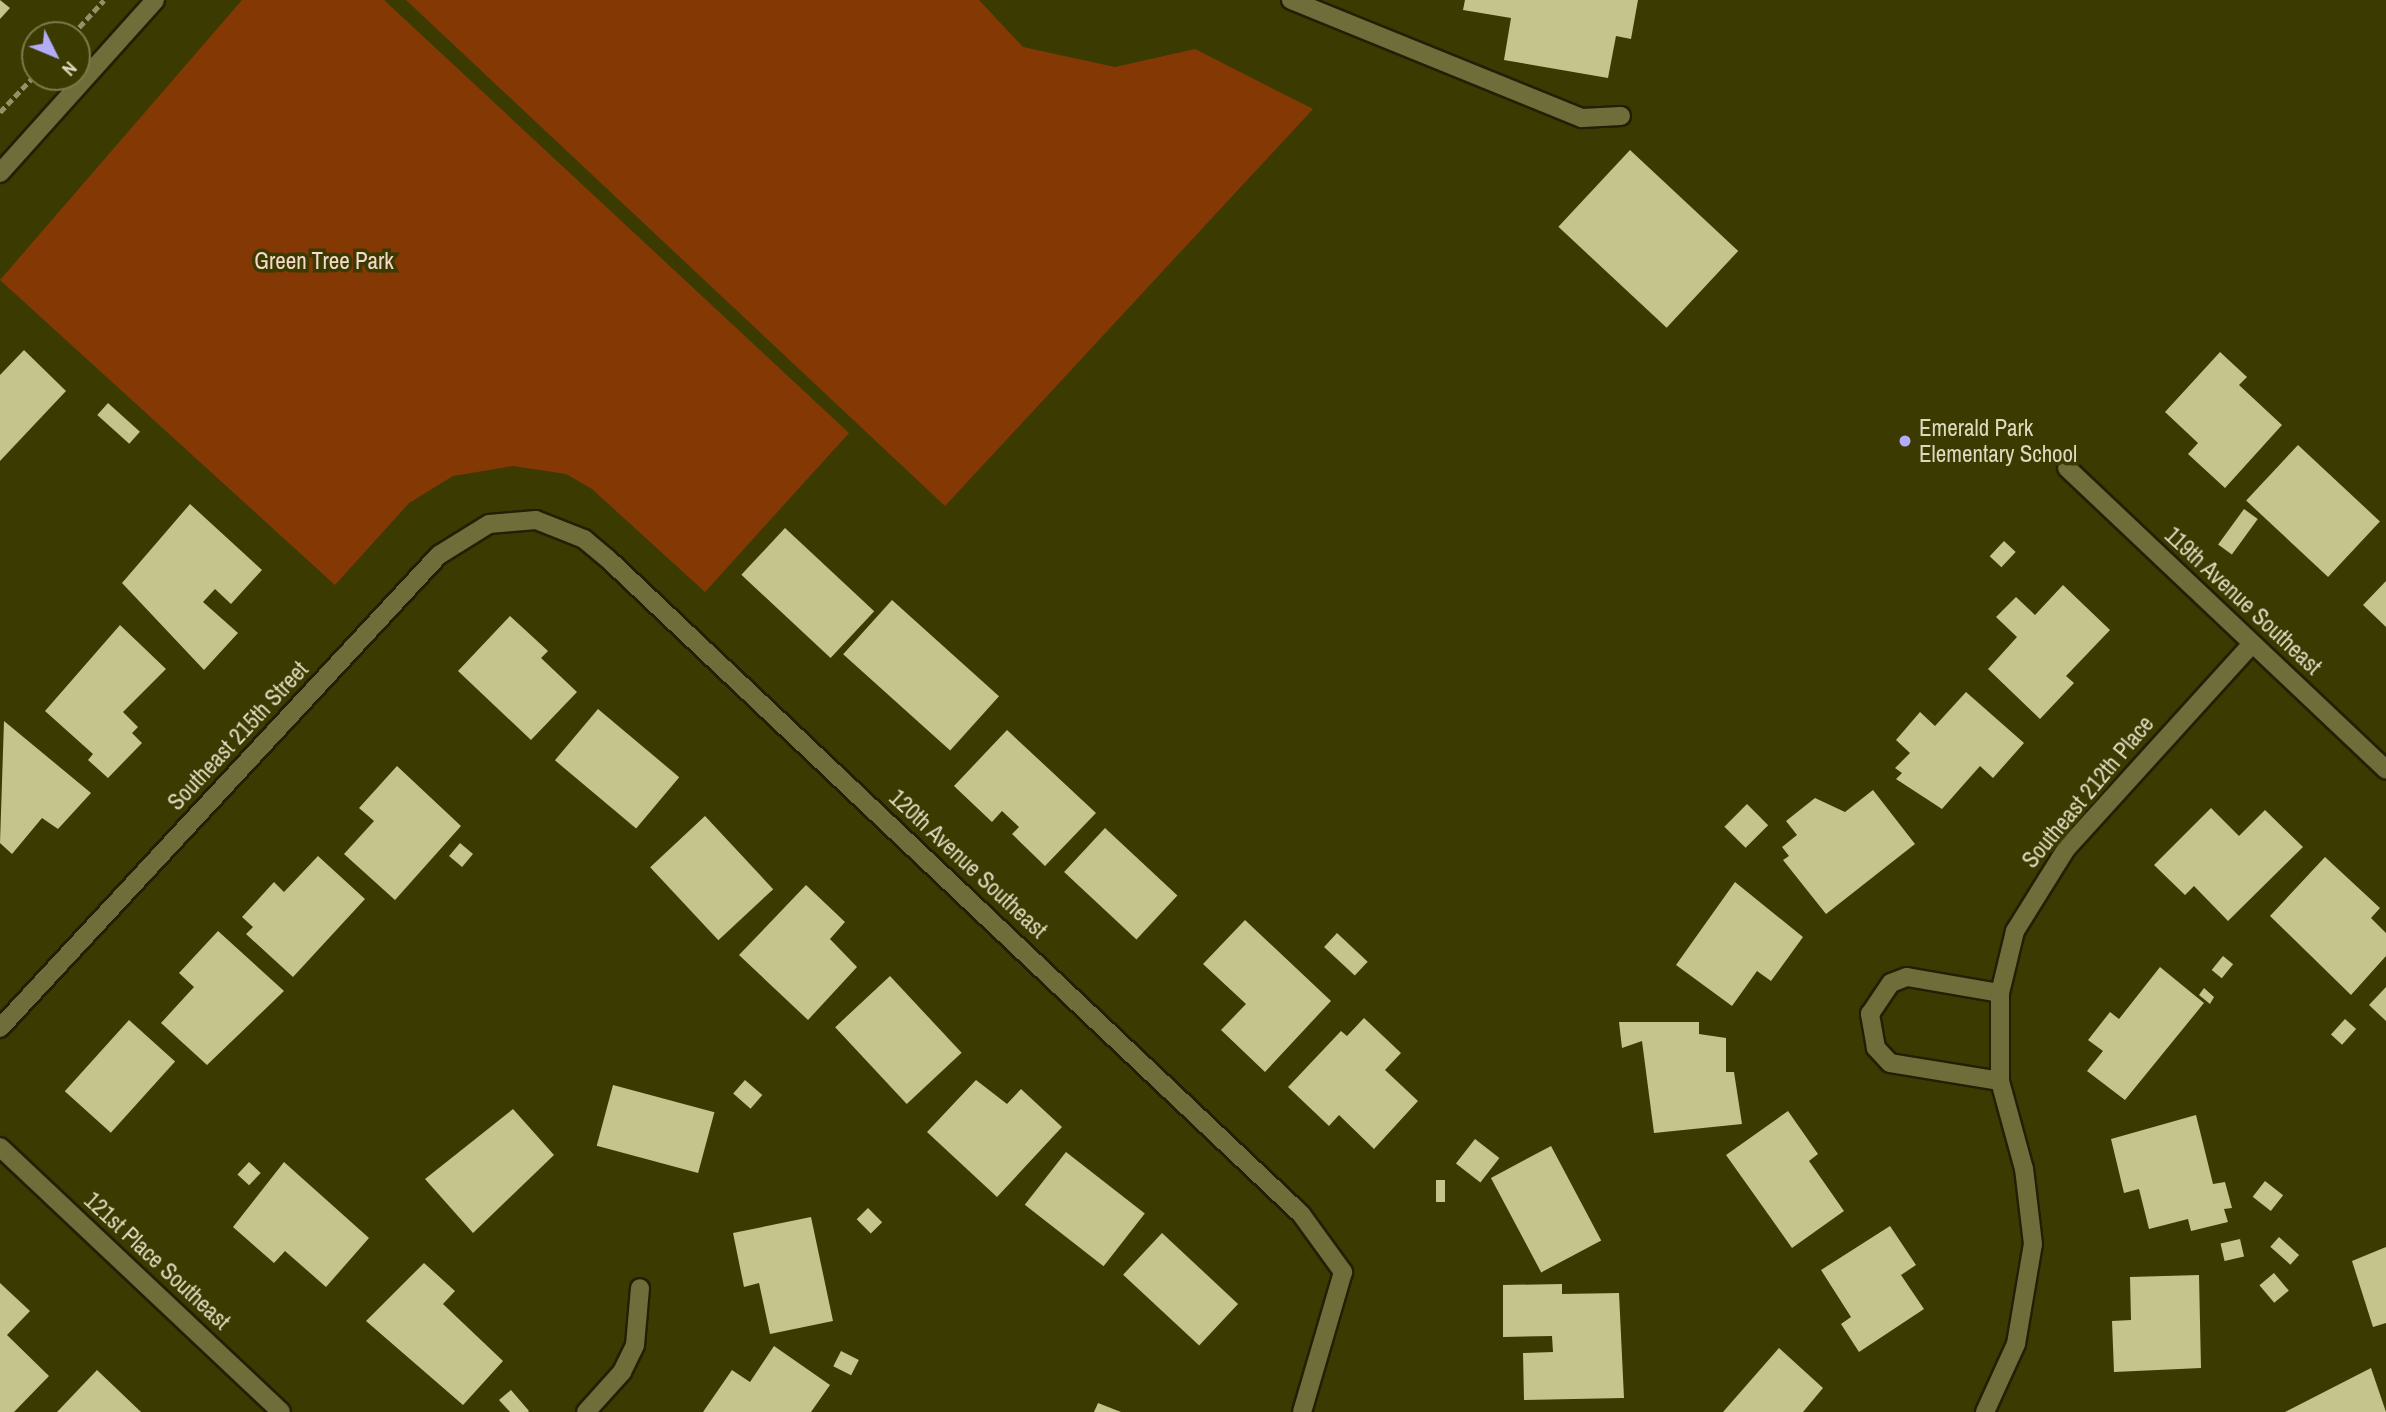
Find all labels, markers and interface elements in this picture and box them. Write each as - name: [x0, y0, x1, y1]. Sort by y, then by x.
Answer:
- north arrow: [21, 21, 91, 91]
- text: N: [57, 56, 83, 82]
- park label: Green Tree Park: [254, 247, 394, 275]
- place label: Emerald Park Elementary School: [1919, 414, 2077, 468]
- marker: Emerald Park Elementary School: [1897, 433, 1913, 449]
- street label: 119th Avenue Southeast: [2159, 521, 2327, 681]
- street label: Southeast 215th Street: [162, 656, 314, 816]
- street label: Southeast 212th Place: [2016, 710, 2160, 874]
- street label: 120th Avenue Southeast: [883, 784, 1053, 944]
- street label: 121st Place Southeast: [79, 1187, 235, 1335]

